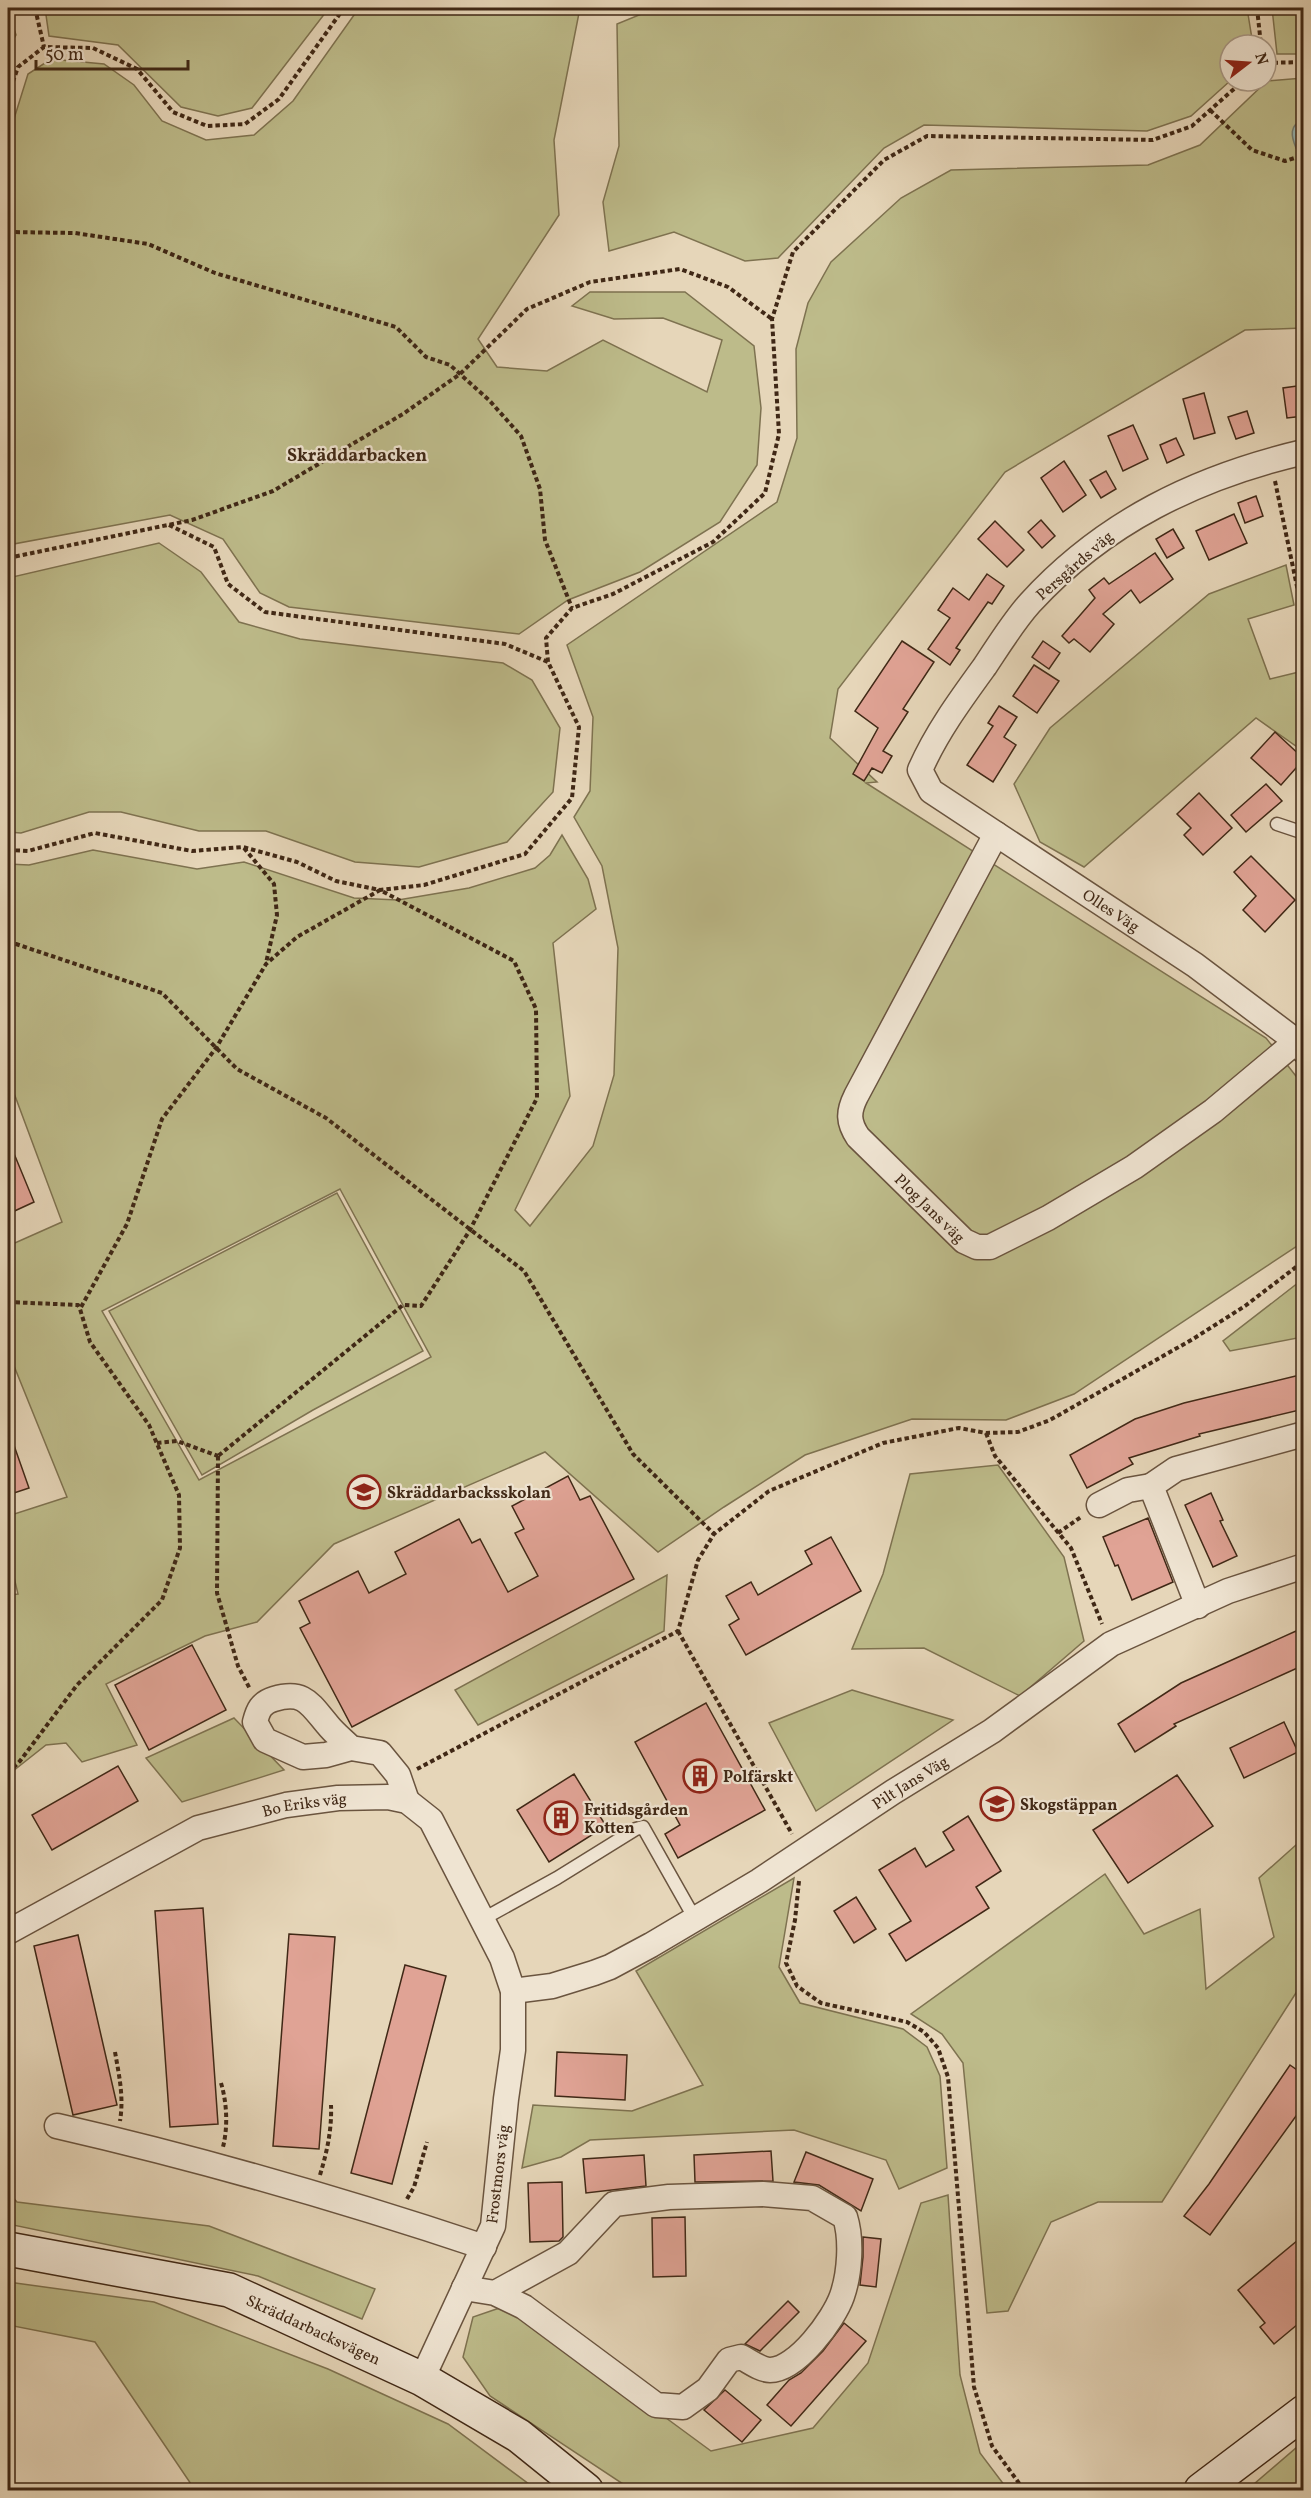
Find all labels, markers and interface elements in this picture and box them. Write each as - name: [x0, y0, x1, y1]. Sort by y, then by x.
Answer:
- scale bar: [36, 33, 188, 71]
- north arrow: [1218, 33, 1278, 93]
- text: 50 m: [45, 43, 84, 68]
- text: N: [1248, 50, 1273, 68]
- district label: Skräddarbacken: [287, 444, 427, 469]
- street label: Persgårds väg: [1032, 527, 1119, 606]
- street label: Olles Väg: [1077, 885, 1143, 939]
- street label: Plog Jans väg: [889, 1170, 969, 1249]
- school or university icon: Skräddarbacksskolan: [346, 1474, 382, 1510]
- place label: Skräddarbacksskolan: [387, 1483, 552, 1505]
- street label: Pilt Jans Väg: [869, 1751, 953, 1816]
- building icon: Polfärskt: [682, 1758, 718, 1794]
- place label: Polfärskt: [723, 1767, 793, 1789]
- school or university icon: Skogstäppan: [979, 1786, 1015, 1822]
- street label: Bo Eriks väg: [260, 1789, 347, 1824]
- place label: Skogstäppan: [1020, 1795, 1118, 1817]
- building icon: Fritidsgården Kotten: [543, 1800, 579, 1836]
- place label: Fritidsgården Kotten: [584, 1800, 689, 1840]
- street label: Frostmors väg: [482, 2123, 516, 2225]
- street label: Skräddarbacksvägen: [242, 2290, 384, 2371]

